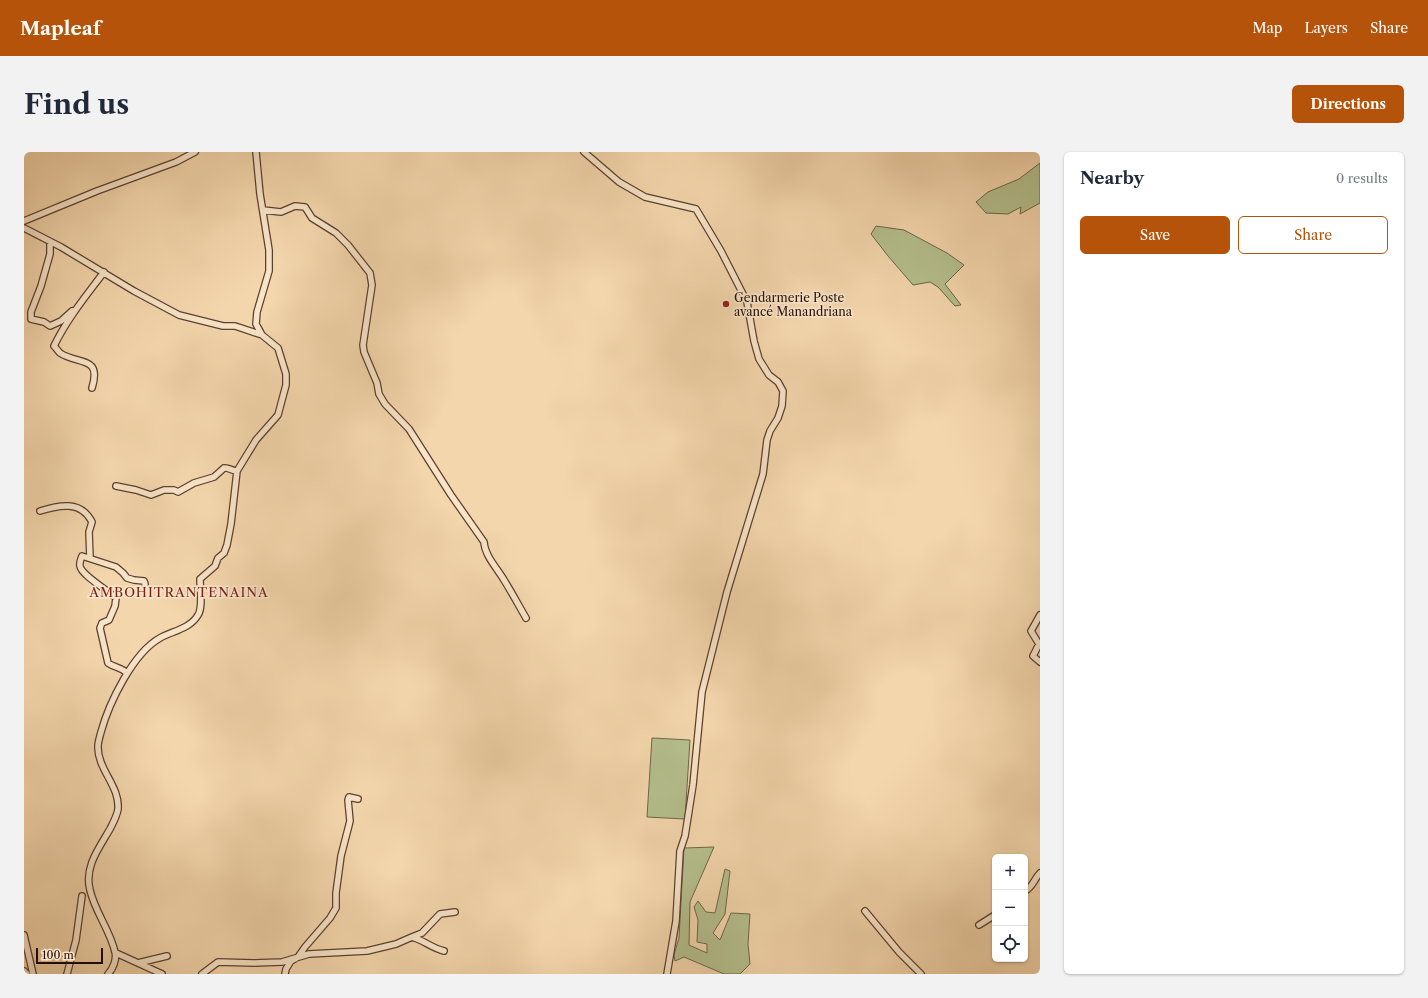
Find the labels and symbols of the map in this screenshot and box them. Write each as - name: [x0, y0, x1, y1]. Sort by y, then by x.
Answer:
- place label: Gendarmerie Poste avancé Manandriana: [734, 290, 853, 319]
- marker: Gendarmerie Poste avancé Manandriana: [721, 299, 731, 309]
- district label: AMBOHITRANTENAINA: [88, 584, 269, 600]
- scale bar: [36, 946, 103, 965]

